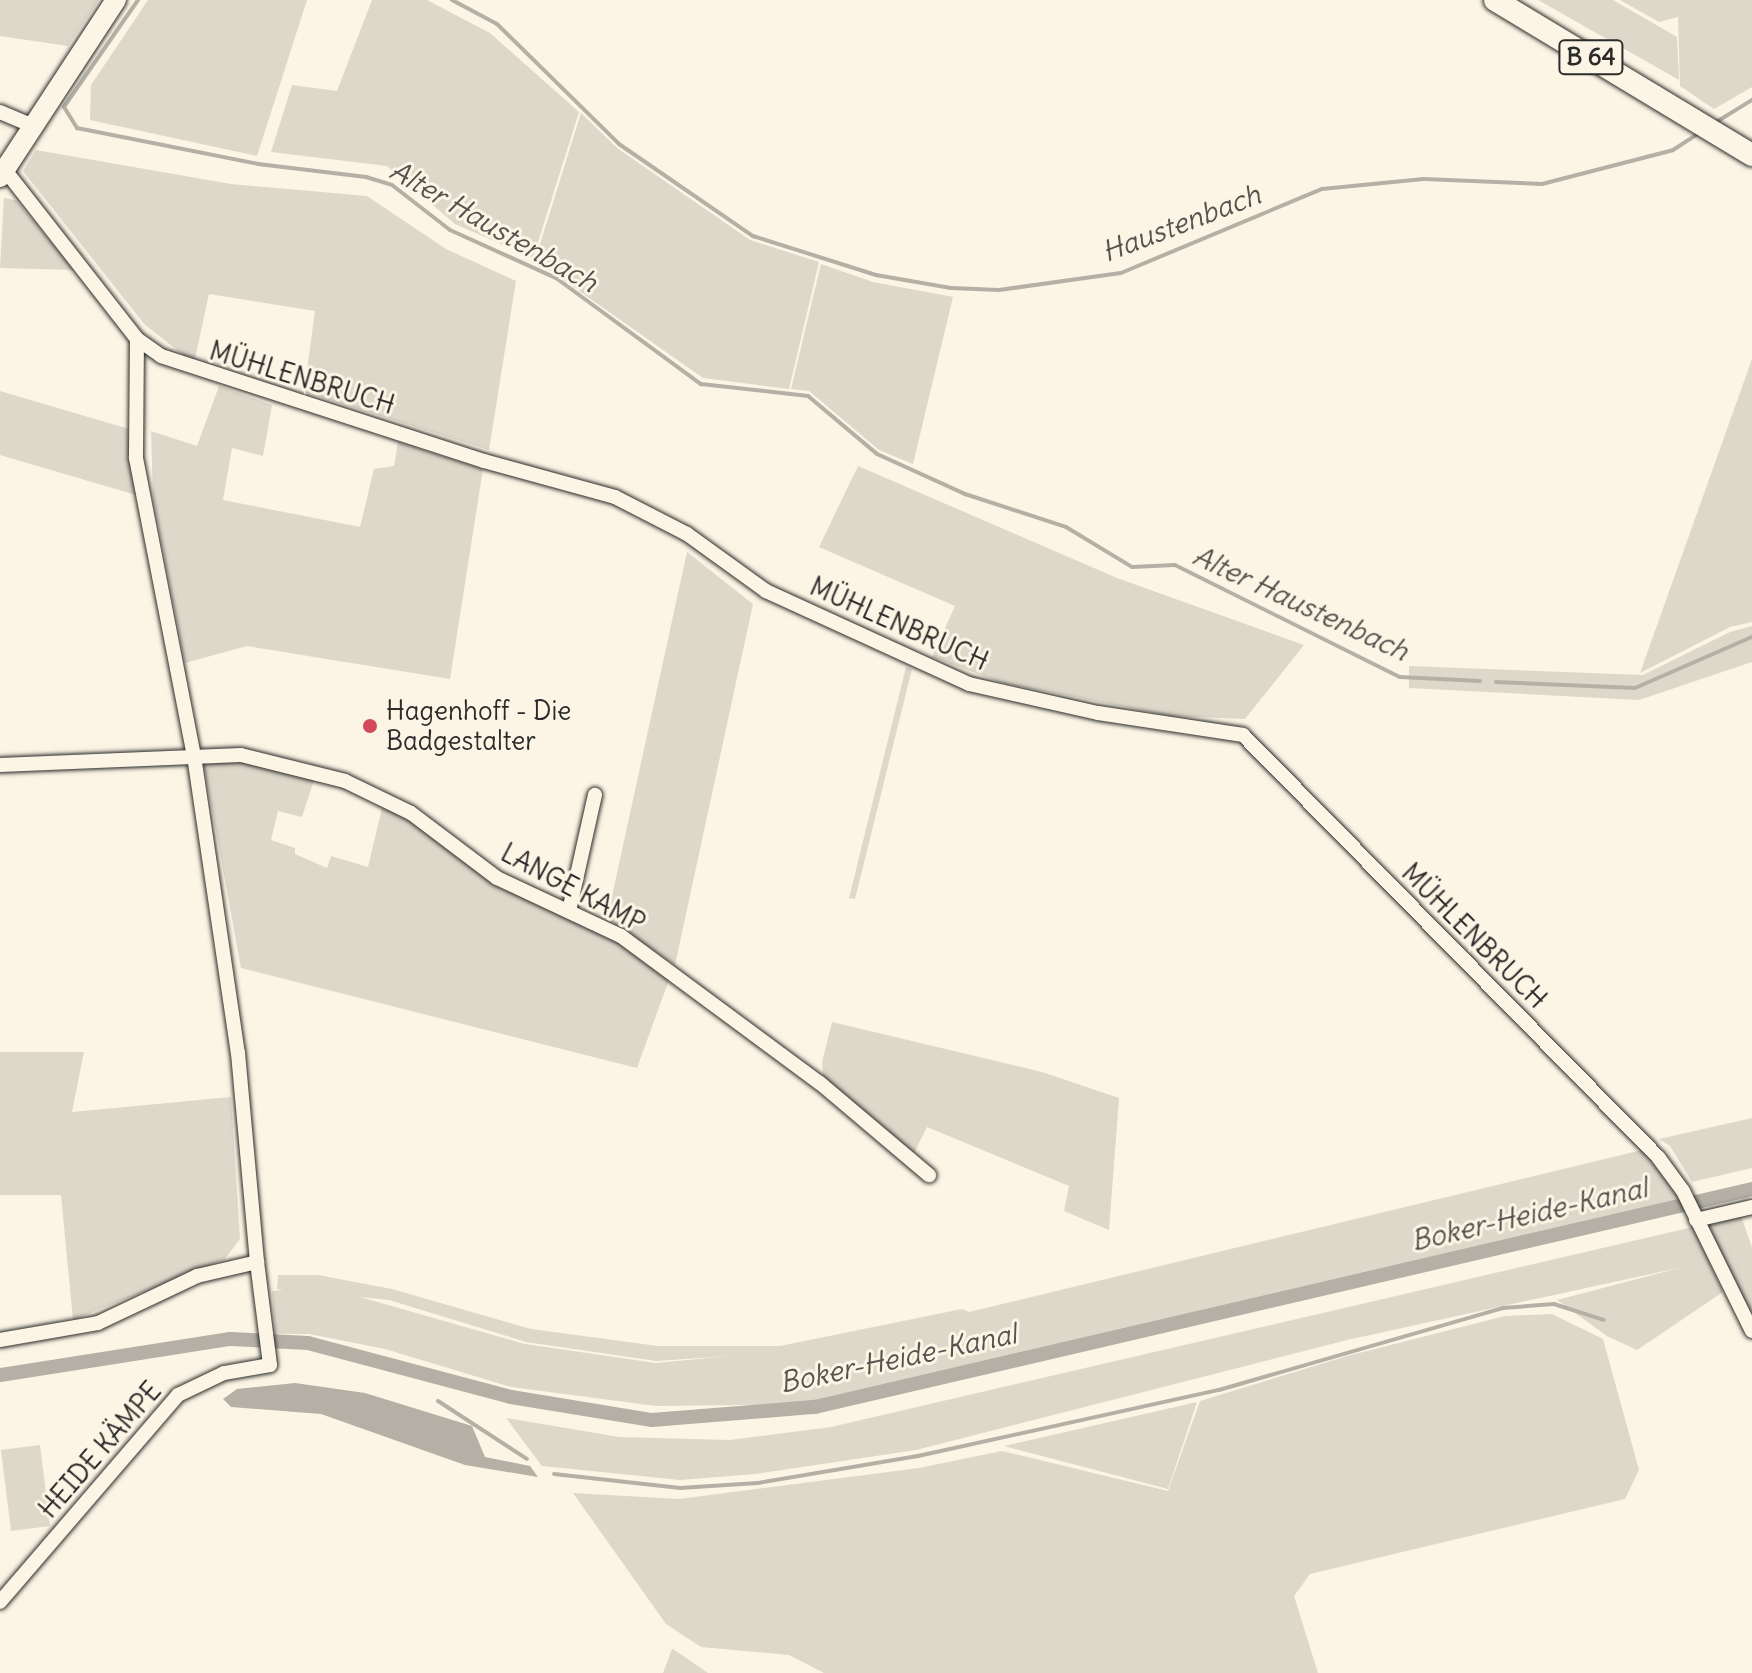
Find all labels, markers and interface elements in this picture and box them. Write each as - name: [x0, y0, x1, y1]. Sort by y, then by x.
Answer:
- road number: B 64: [1557, 37, 1625, 77]
- water label: Alter Haustenbach: [384, 153, 604, 299]
- water label: Haustenbach: [1097, 177, 1265, 269]
- street label: MÜHLENBRUCH: [206, 335, 398, 421]
- water label: Alter Haustenbach: [1188, 538, 1414, 668]
- street label: MÜHLENBRUCH: [805, 571, 993, 677]
- place label: Hagenhoff - Die Badgestalter: [386, 695, 571, 756]
- marker: Hagenhoff - Die Badgestalter: [361, 717, 379, 735]
- street label: LANGE KAMP: [496, 837, 650, 939]
- street label: MÜHLENBRUCH: [1395, 857, 1553, 1015]
- water label: Boker-Heide-Kanal: [1408, 1171, 1650, 1257]
- water label: Boker-Heide-Kanal: [777, 1316, 1019, 1400]
- street label: HEIDE KÄMPE: [32, 1376, 168, 1524]

